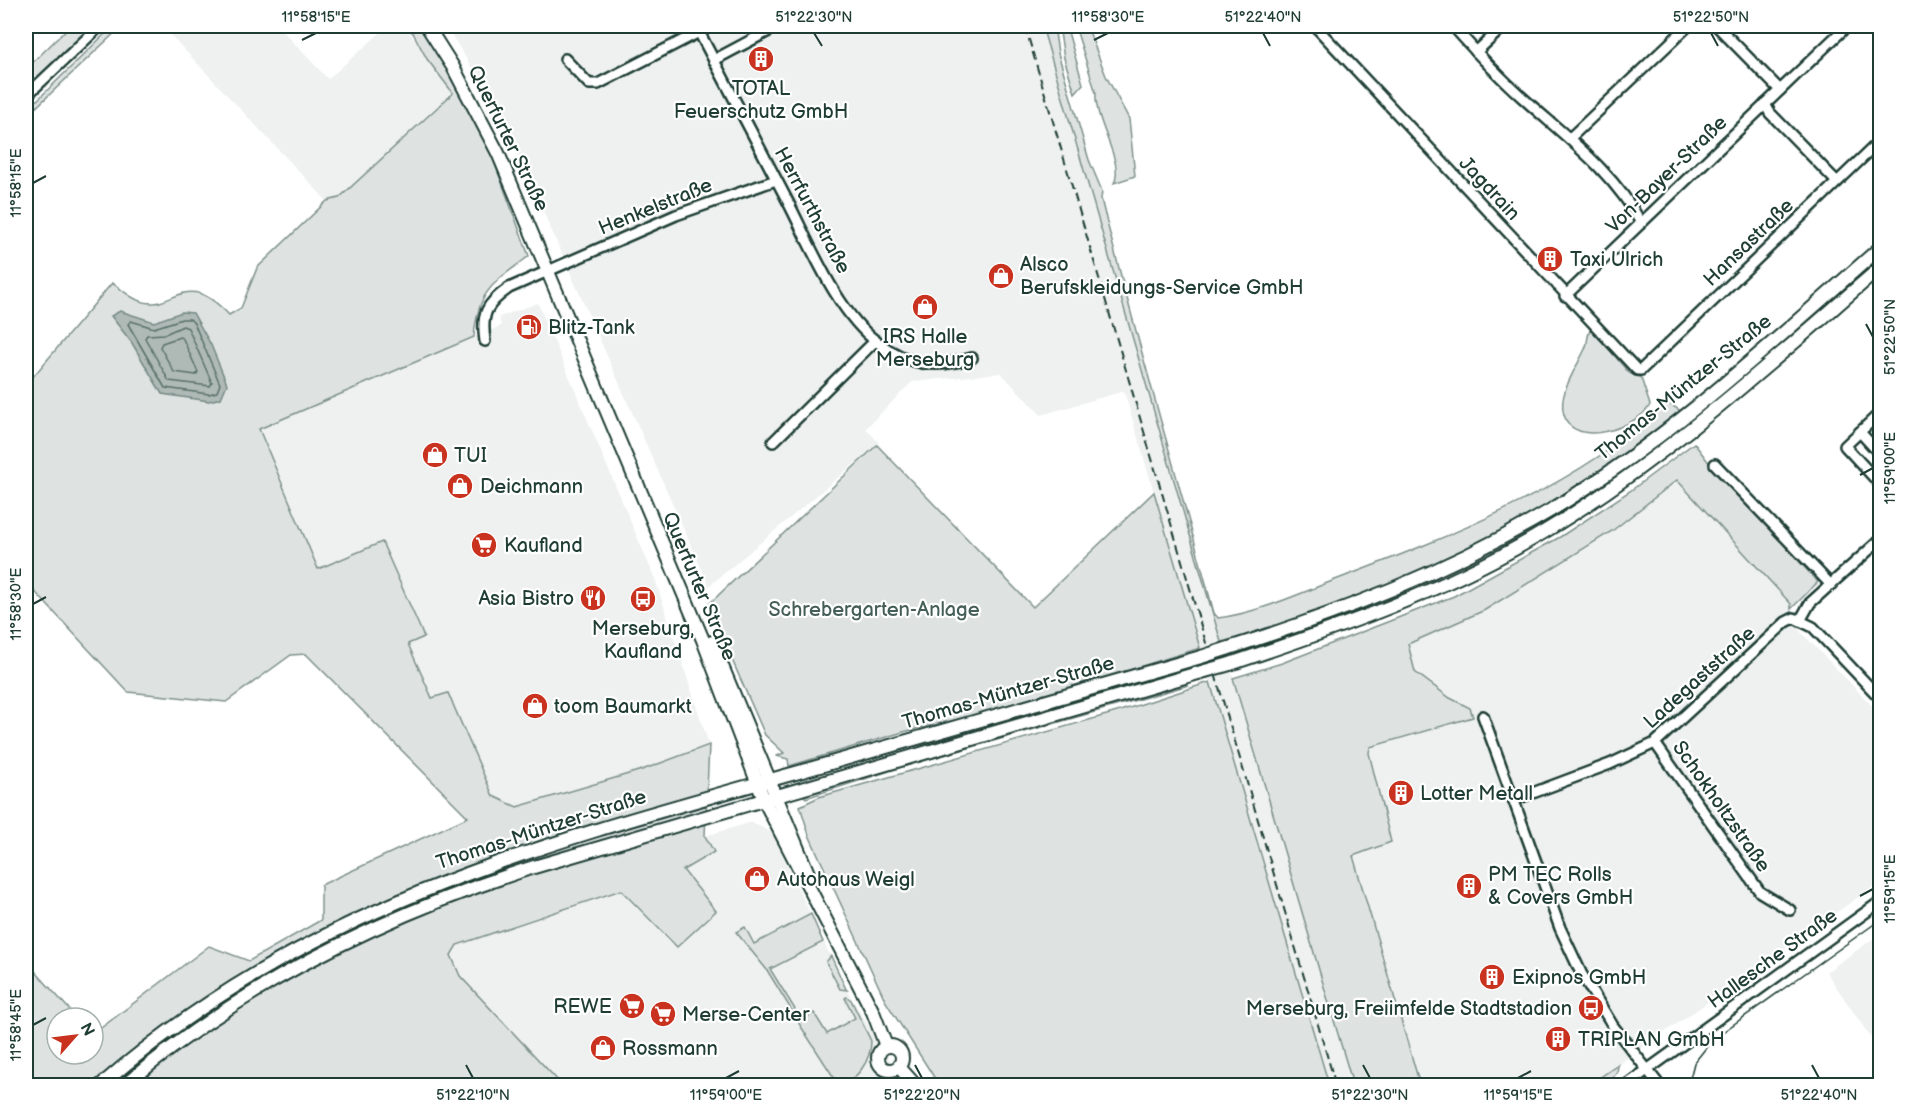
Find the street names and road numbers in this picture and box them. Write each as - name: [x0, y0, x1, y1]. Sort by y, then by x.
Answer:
- street label: Querfurter Straße: [462, 62, 554, 215]
- street label: Von-Bayer-Straße: [1601, 111, 1732, 239]
- street label: Herrfurthstraße: [769, 143, 856, 278]
- street label: Jagdrain: [1454, 152, 1525, 226]
- street label: Henkelstraße: [595, 173, 716, 241]
- street label: Hansastraße: [1699, 194, 1799, 292]
- street label: Thomas-Müntzer-Straße: [1591, 309, 1777, 466]
- street label: Querfurter Straße: [657, 508, 741, 664]
- street label: Ladegaststraße: [1639, 621, 1760, 734]
- street label: Thomas-Müntzer-Straße: [900, 651, 1117, 735]
- street label: Schokholtzstraße: [1667, 736, 1775, 877]
- street label: Thomas-Müntzer-Straße: [433, 785, 649, 875]
- street label: Hallesche Straße: [1703, 904, 1842, 1014]

